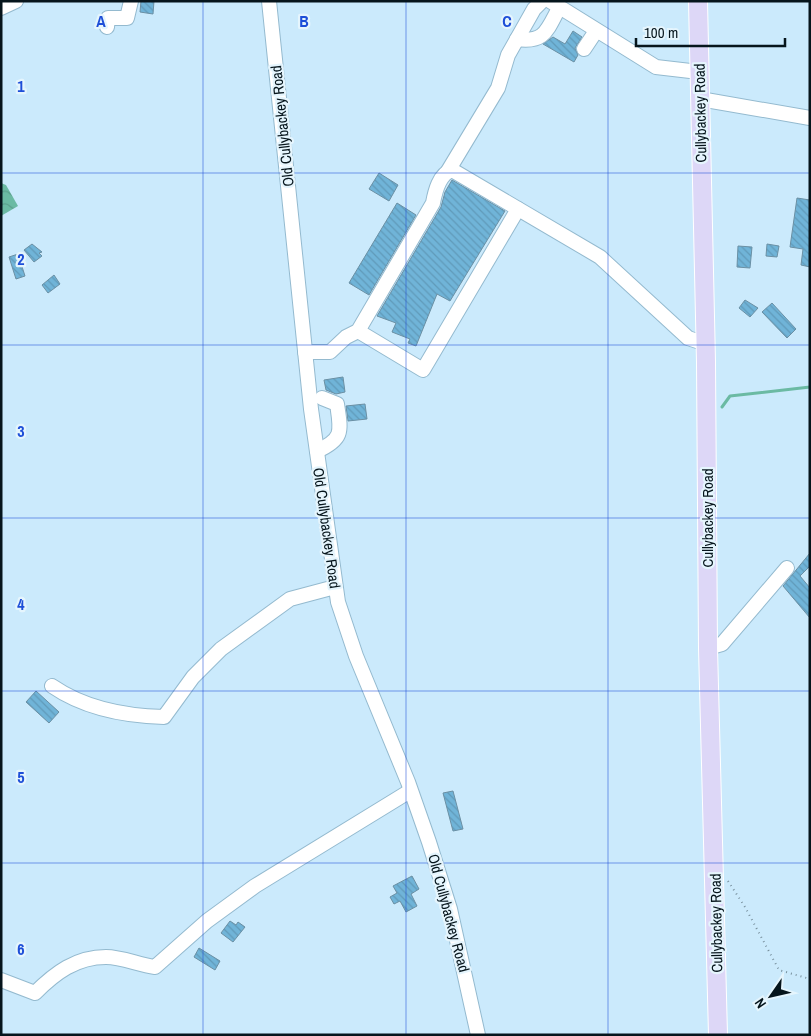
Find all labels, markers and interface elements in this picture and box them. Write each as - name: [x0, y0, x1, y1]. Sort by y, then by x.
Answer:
- text: A: [96, 10, 106, 32]
- text: B: [299, 10, 309, 32]
- text: C: [502, 10, 512, 32]
- scale bar: [636, 15, 785, 47]
- text: 100 m: [644, 22, 678, 43]
- street label: Cullybackey Road: [689, 63, 711, 163]
- street label: Old Cullybackey Road: [265, 64, 299, 188]
- text: 1: [17, 75, 25, 97]
- text: 2: [17, 248, 25, 270]
- text: 3: [17, 420, 25, 442]
- street label: Old Cullybackey Road: [308, 466, 346, 590]
- street label: Cullybackey Road: [697, 468, 718, 568]
- text: 4: [17, 593, 25, 615]
- text: 5: [17, 766, 25, 788]
- street label: Old Cullybackey Road: [423, 852, 475, 974]
- street label: Cullybackey Road: [705, 873, 727, 973]
- text: 6: [17, 938, 25, 960]
- north arrow: [746, 971, 796, 1021]
- text: N: [750, 995, 770, 1012]

